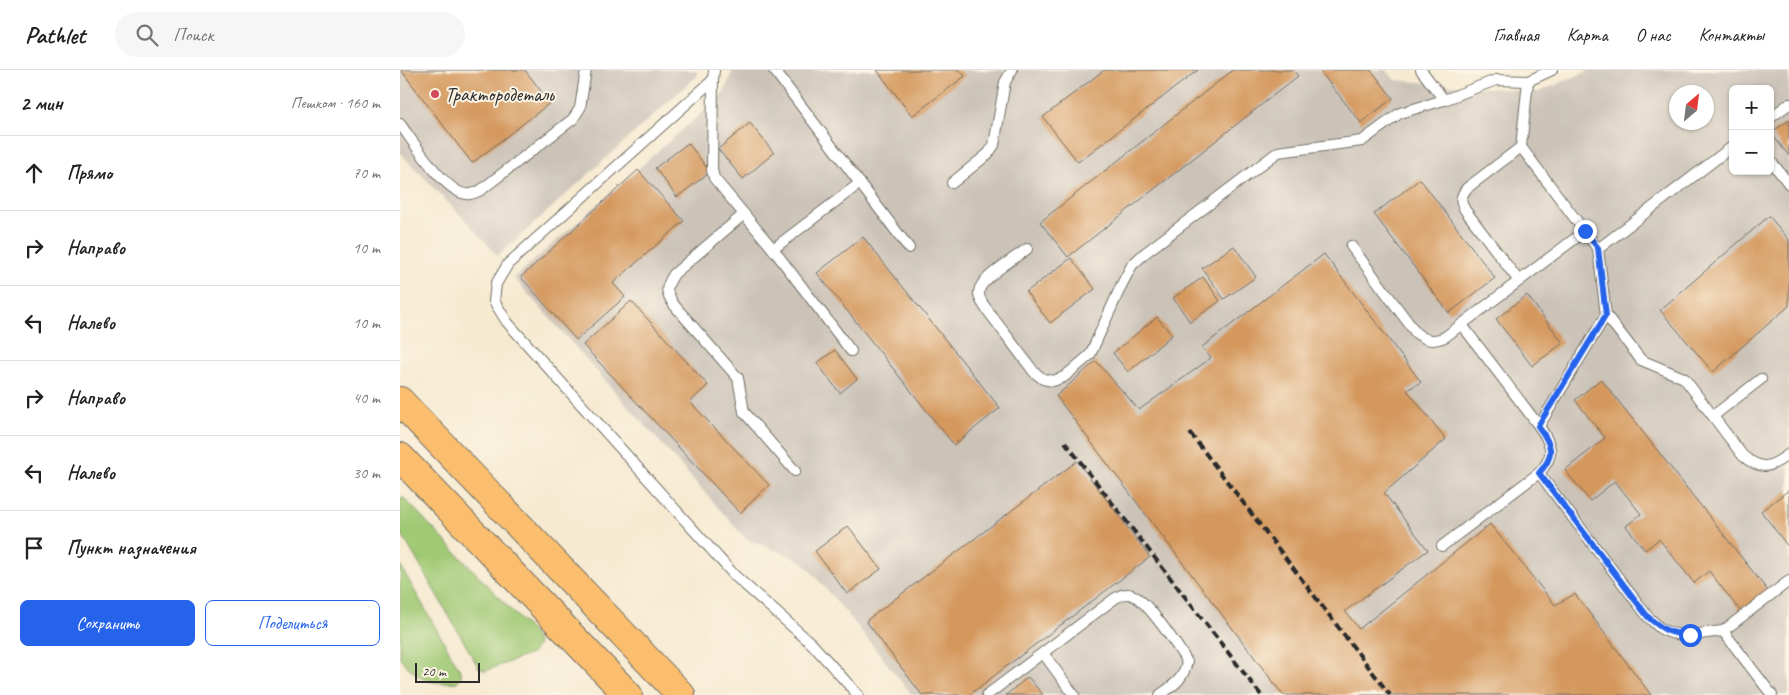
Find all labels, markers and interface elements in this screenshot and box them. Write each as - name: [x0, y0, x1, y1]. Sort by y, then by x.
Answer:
- search box: [115, 12, 465, 57]
- text: Pathlet: [25, 20, 85, 50]
- icon: search: [133, 21, 161, 49]
- text: Поиск: [173, 23, 213, 47]
- text: Главная: [1494, 24, 1539, 46]
- text: Карта: [1567, 24, 1608, 46]
- text: О нас: [1636, 24, 1671, 46]
- text: Контакты: [1699, 24, 1764, 46]
- place label: Трактородеталь: [445, 82, 555, 107]
- north arrow: [1669, 85, 1714, 130]
- map controls: [1729, 85, 1774, 175]
- button: +: [1729, 85, 1774, 130]
- marker: Трактородеталь: [429, 88, 441, 100]
- text: 2 мин: [20, 90, 63, 116]
- text: Пешком · 160 m: [291, 93, 380, 113]
- button: −: [1729, 130, 1774, 175]
- icon: ahead: [20, 159, 48, 187]
- text: Прямо: [67, 161, 112, 185]
- text: 70 m: [353, 163, 380, 183]
- route end: [1574, 220, 1597, 243]
- icon: right: [20, 234, 48, 262]
- text: Направо: [67, 236, 125, 260]
- text: 10 m: [353, 238, 380, 258]
- icon: left: [20, 309, 48, 337]
- text: Налево: [67, 311, 115, 335]
- text: 10 m: [353, 313, 380, 333]
- icon: right: [20, 384, 48, 412]
- text: Направо: [67, 386, 125, 410]
- text: 40 m: [353, 388, 380, 408]
- icon: left: [20, 459, 48, 487]
- text: Налево: [67, 461, 115, 485]
- text: 30 m: [353, 463, 380, 483]
- icon: arrive: [20, 534, 48, 562]
- text: Пункт назначения: [67, 536, 196, 560]
- button: Сохранить: [20, 600, 195, 646]
- button: Поделиться: [205, 600, 380, 646]
- route start: [1679, 624, 1702, 647]
- scale bar: [415, 660, 480, 683]
- text: 20 m: [422, 663, 446, 680]

